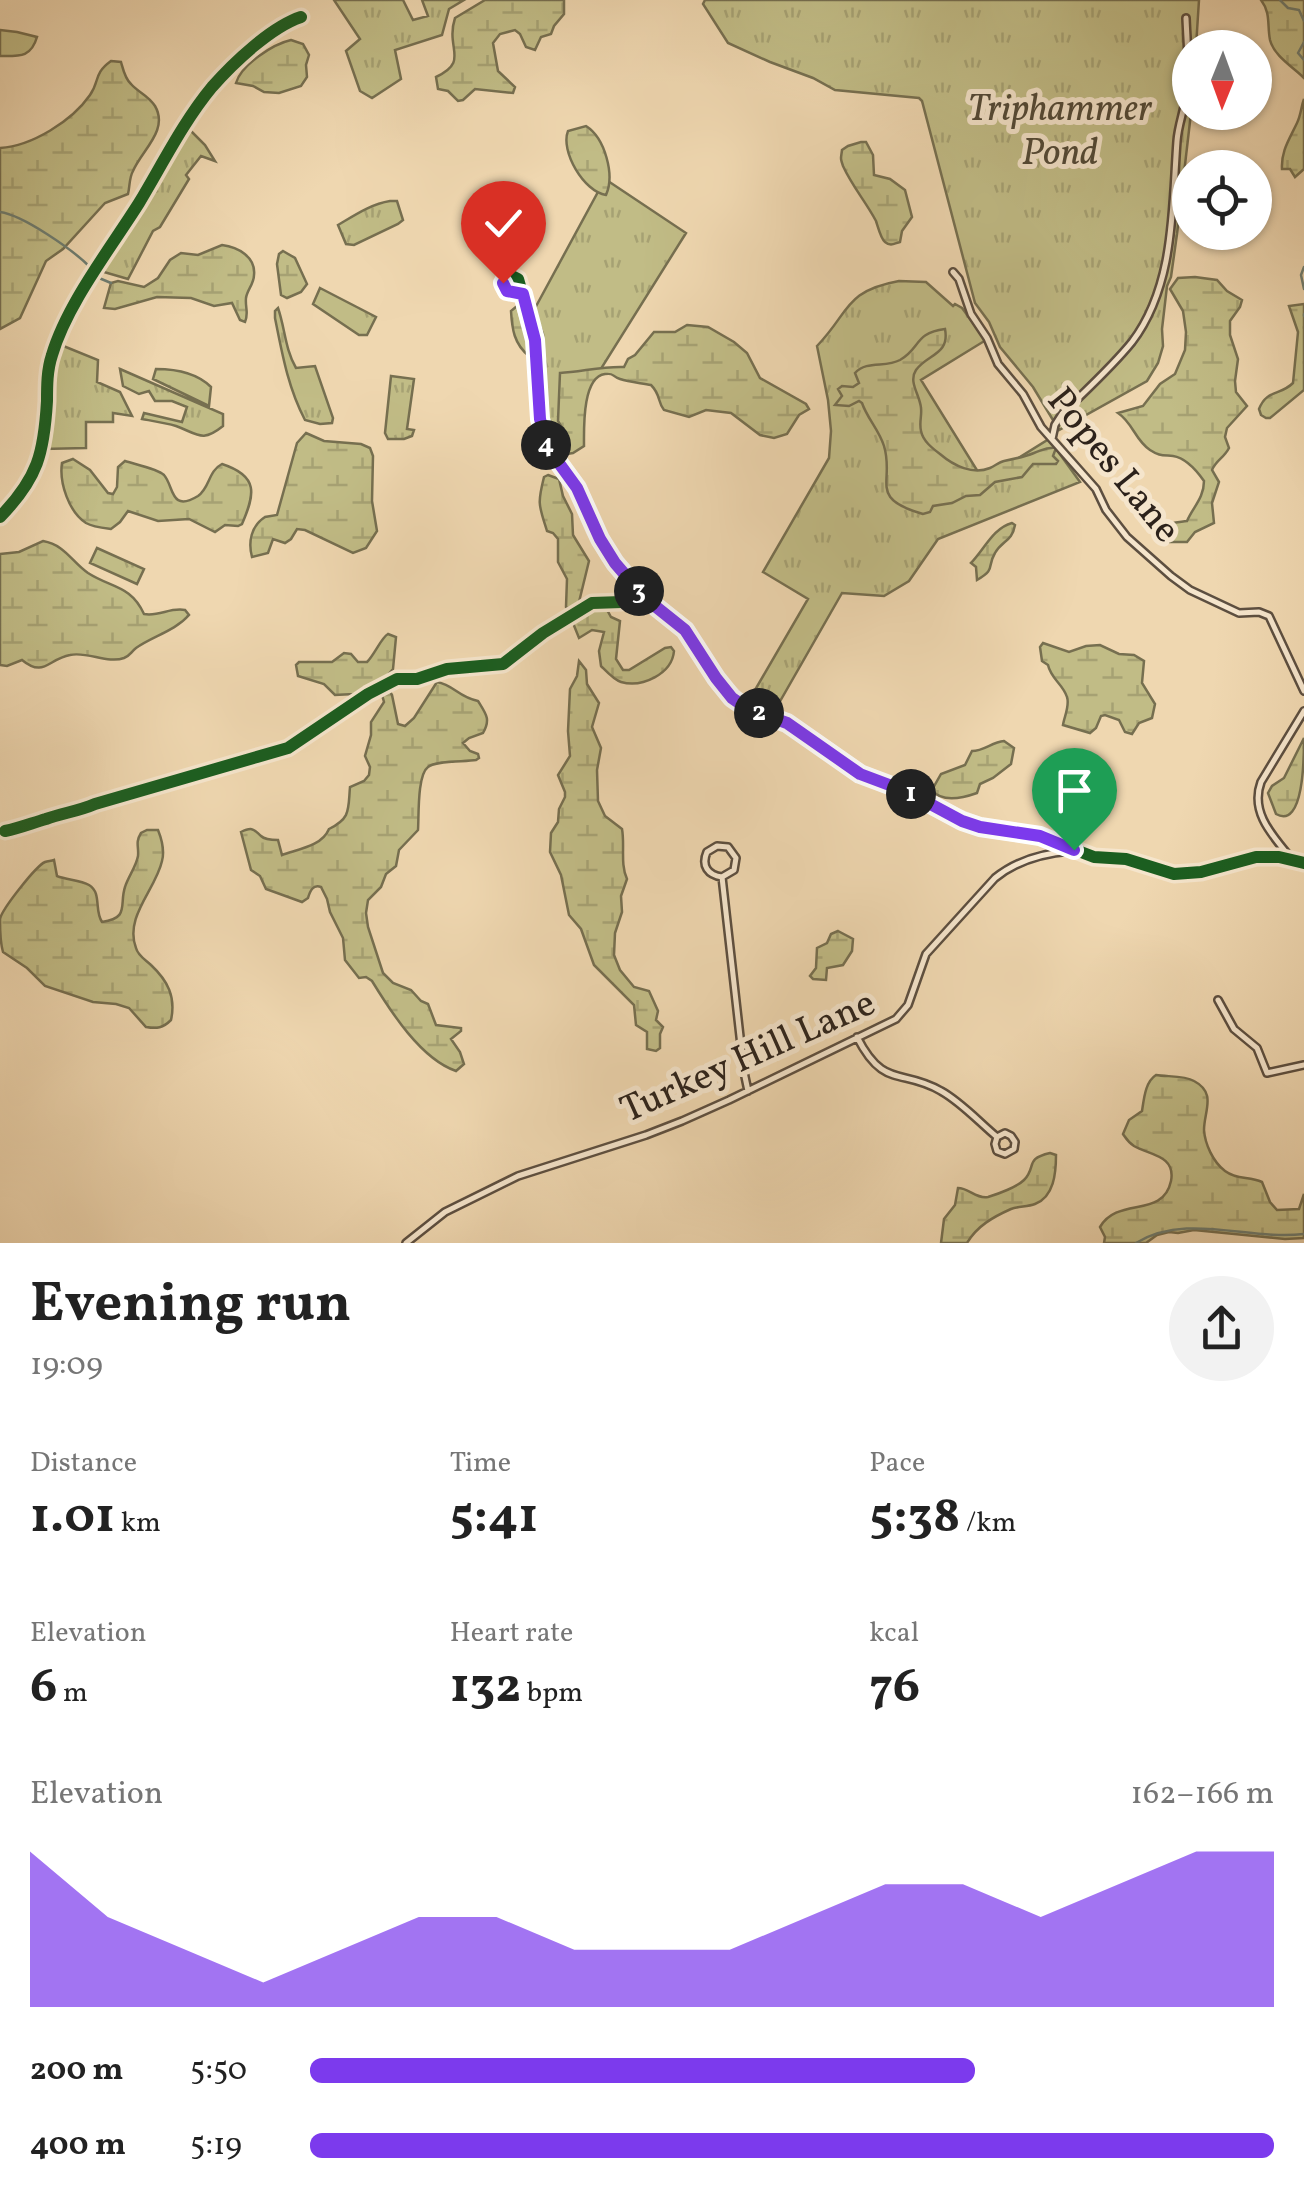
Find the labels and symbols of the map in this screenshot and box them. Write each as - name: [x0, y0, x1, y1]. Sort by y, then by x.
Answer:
- north arrow: [1172, 30, 1272, 130]
- park label: Triphammer Pond: [968, 84, 1153, 181]
- pin: [461, 181, 546, 284]
- street label: Popes Lane: [1033, 377, 1191, 555]
- pin: 4: [521, 420, 571, 470]
- pin: 3: [614, 566, 664, 616]
- pin: 2: [734, 688, 784, 738]
- pin: [1032, 748, 1117, 851]
- pin: 1: [886, 769, 936, 819]
- street label: Turkey Hill Lane: [613, 978, 884, 1138]

